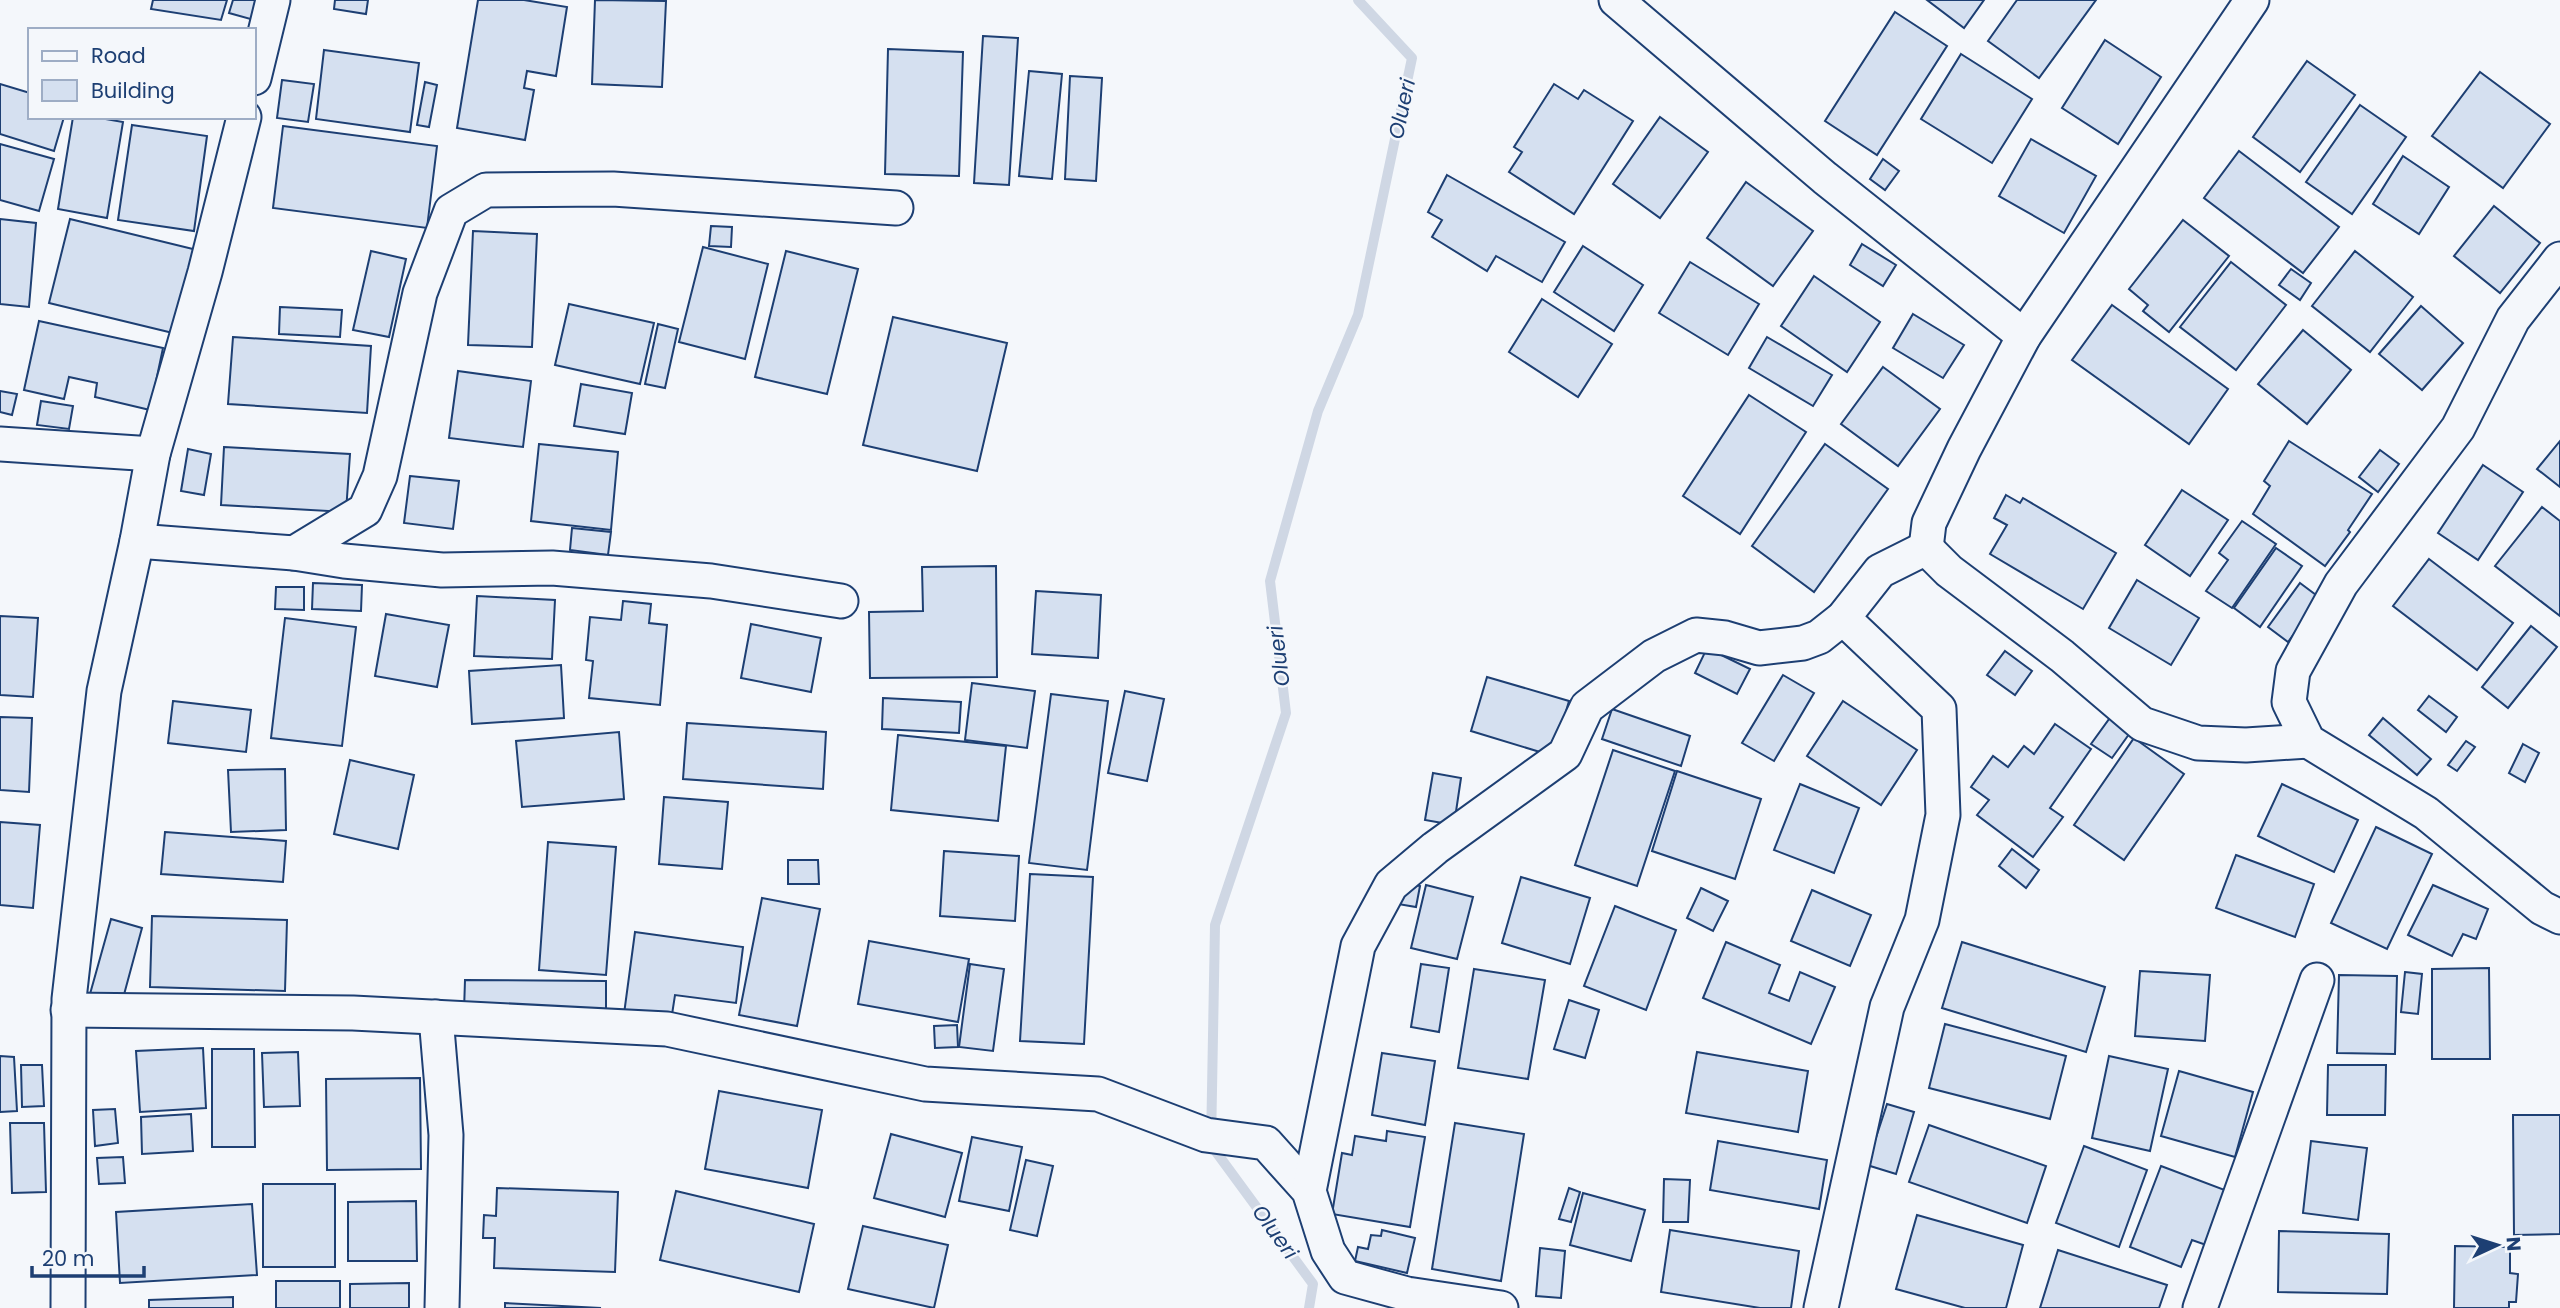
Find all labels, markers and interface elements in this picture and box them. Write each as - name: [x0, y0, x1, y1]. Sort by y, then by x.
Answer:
- legend: [28, 28, 256, 119]
- text: Road: [91, 41, 146, 70]
- water label: Olueri: [1381, 75, 1422, 142]
- text: Building: [91, 76, 175, 105]
- water label: Olueri: [1260, 623, 1297, 688]
- water label: Olueri: [1246, 1198, 1306, 1266]
- north arrow: [2462, 1210, 2532, 1280]
- scale bar: [32, 1234, 144, 1278]
- text: N: [2499, 1236, 2527, 1252]
- text: 20 m: [42, 1244, 95, 1273]

